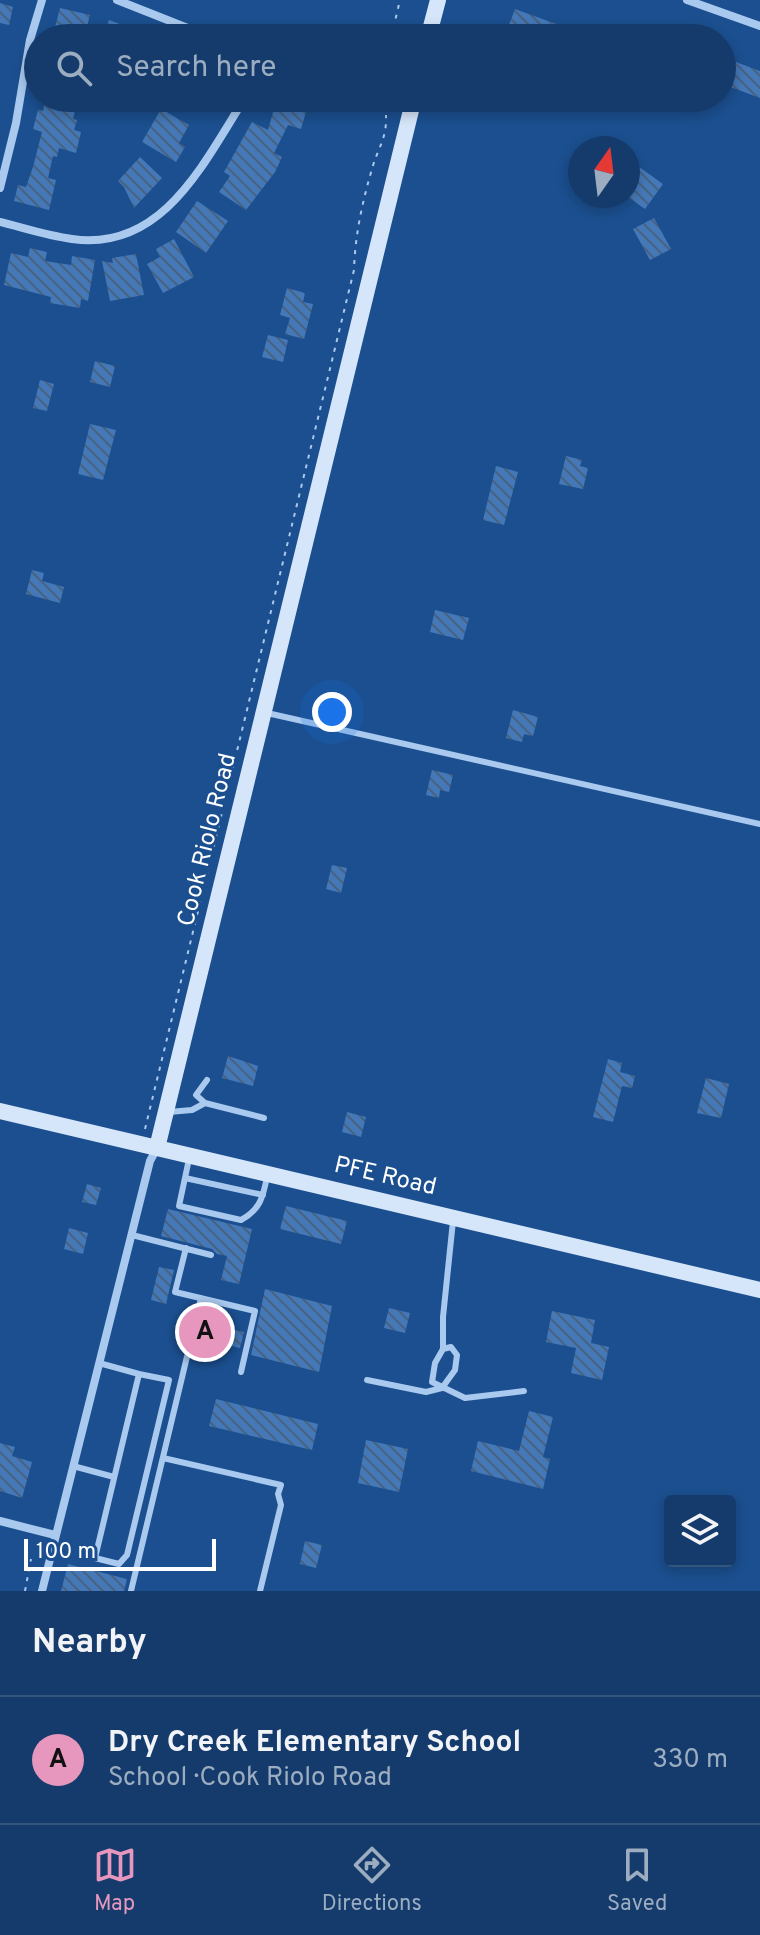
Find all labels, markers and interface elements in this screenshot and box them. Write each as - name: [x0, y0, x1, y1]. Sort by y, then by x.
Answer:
- search box: [24, 24, 736, 112]
- icon: search: [52, 46, 96, 90]
- text: Search here: [116, 50, 276, 87]
- north arrow: [568, 136, 640, 208]
- your location: [312, 692, 352, 732]
- street label: Cook Riolo Road: [172, 750, 244, 930]
- street label: PFE Road: [331, 1151, 439, 1203]
- pin: A: [179, 1302, 231, 1362]
- map controls: [664, 1495, 736, 1567]
- button: layers: [664, 1495, 736, 1567]
- scale bar: [24, 1535, 216, 1571]
- text: 100 m: [36, 1539, 96, 1566]
- text: Nearby: [32, 1622, 147, 1665]
- text: Dry Creek Elementary School: [108, 1725, 521, 1762]
- text: A: [49, 1744, 67, 1777]
- text: 330 m: [652, 1744, 728, 1777]
- text: School · Cook Riolo Road: [108, 1762, 392, 1795]
- tab: Map: [93, 1843, 137, 1918]
- tab: Directions: [322, 1843, 422, 1918]
- tab: Saved: [607, 1843, 667, 1918]

